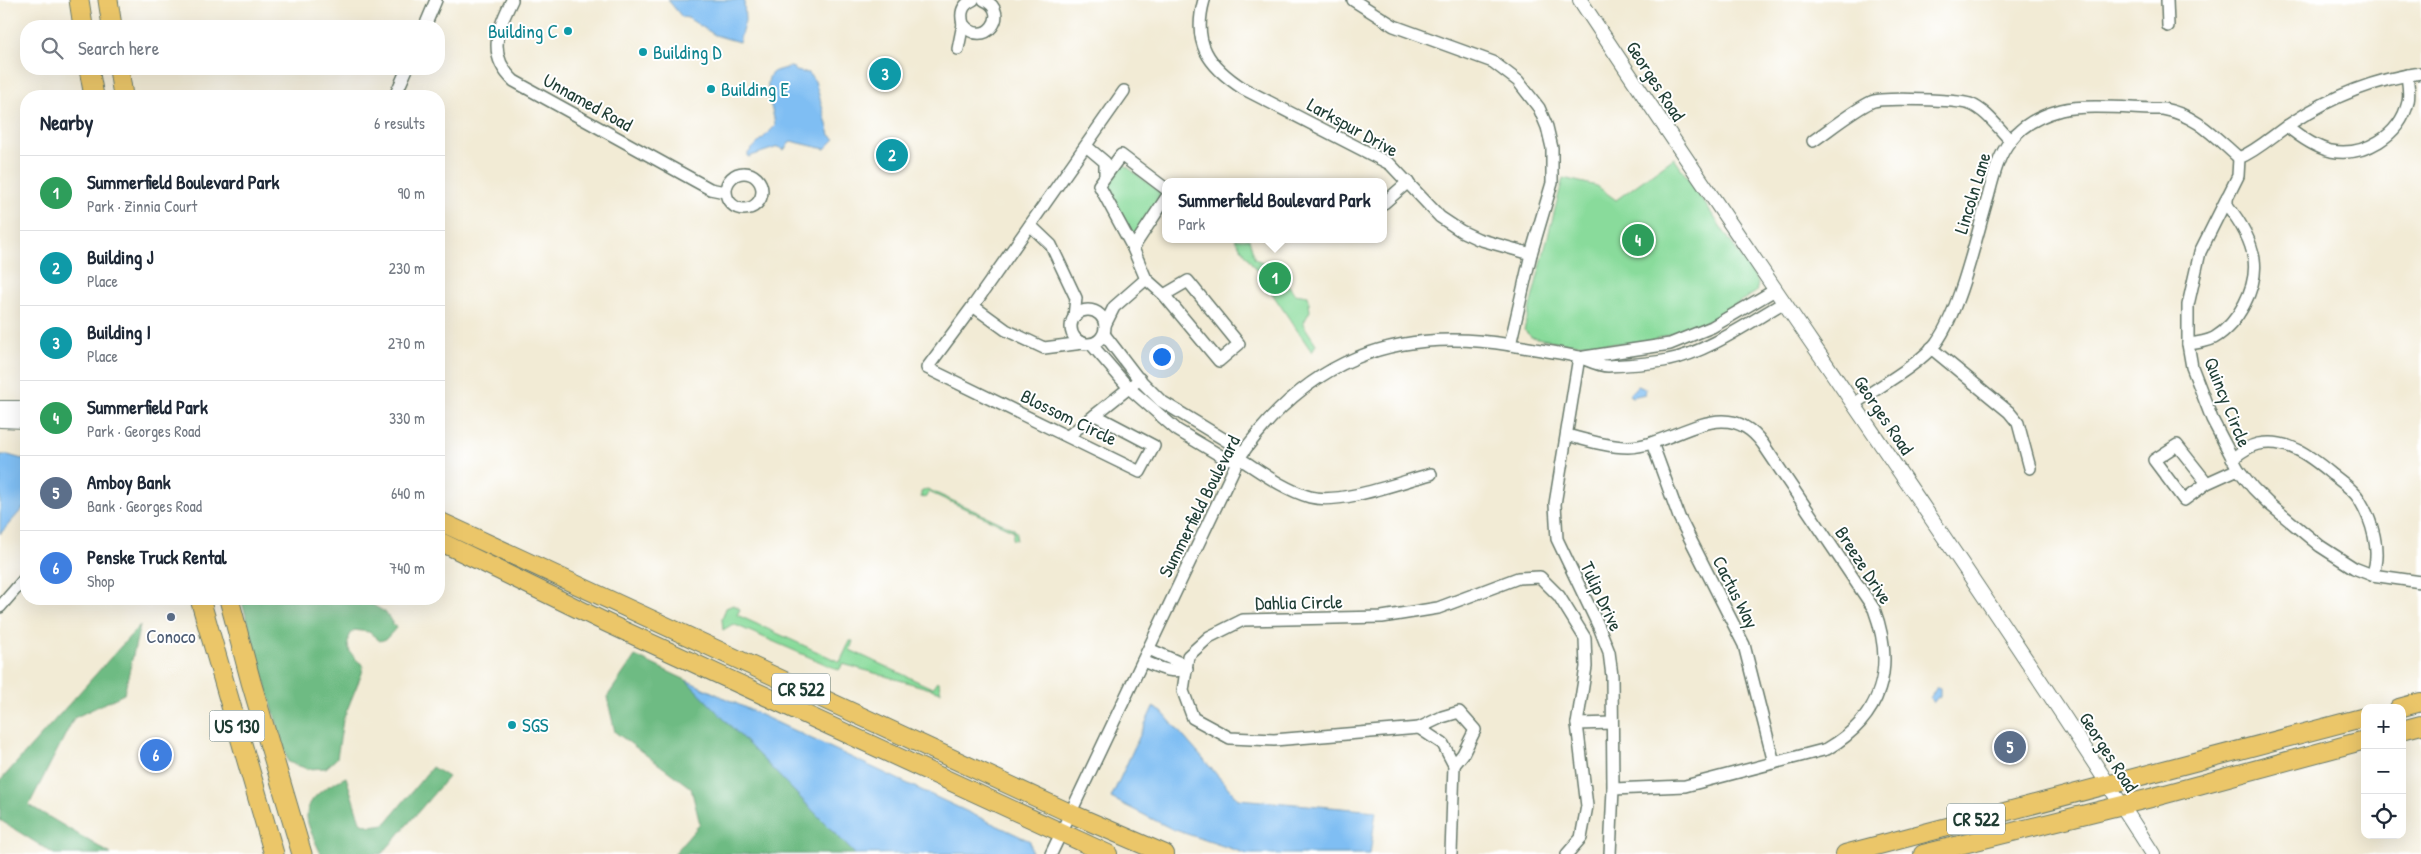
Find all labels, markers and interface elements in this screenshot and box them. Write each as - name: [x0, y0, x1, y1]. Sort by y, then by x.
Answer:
- place label: Building C: [488, 18, 558, 44]
- search box: [20, 20, 445, 75]
- marker: Building C: [562, 25, 574, 37]
- icon: search: [38, 34, 66, 62]
- text: Search here: [78, 35, 159, 61]
- street label: Georges Road: [1620, 36, 1692, 127]
- place label: Building D: [653, 39, 722, 65]
- marker: Building D: [637, 46, 649, 58]
- pin: 3: [869, 55, 901, 93]
- street label: Unnamed Road: [539, 67, 638, 138]
- place label: Building E: [721, 76, 790, 102]
- marker: Building E: [705, 83, 717, 95]
- street label: Larkspur Drive: [1303, 91, 1404, 163]
- text: Nearby: [40, 108, 93, 137]
- text: 6 results: [374, 112, 425, 134]
- pin: 2: [876, 136, 908, 174]
- street label: Lincoln Lane: [1947, 149, 1997, 237]
- text: Summerfield Boulevard Park: [87, 169, 279, 195]
- popup: [1162, 178, 1387, 243]
- text: 1: [53, 182, 59, 204]
- text: 90 m: [397, 182, 425, 204]
- text: Summerfield Boulevard Park: [1178, 187, 1371, 213]
- text: Park · Zinnia Court: [87, 195, 197, 217]
- text: Park: [1178, 213, 1205, 235]
- pin: 4: [1622, 221, 1654, 259]
- text: Building J: [87, 244, 154, 270]
- text: 2: [52, 257, 60, 279]
- text: 230 m: [389, 257, 425, 279]
- pin: 1: [1259, 259, 1291, 297]
- text: Place: [87, 270, 118, 292]
- text: Building I: [87, 319, 151, 345]
- text: 3: [52, 332, 60, 354]
- text: 270 m: [388, 332, 425, 354]
- your location: [1149, 344, 1175, 370]
- text: Place: [87, 345, 118, 367]
- street label: Quincy Circle: [2198, 353, 2258, 451]
- street label: Georges Road: [1848, 370, 1920, 460]
- street label: Blossom Circle: [1017, 383, 1122, 452]
- text: Summerfield Park: [87, 394, 208, 420]
- text: 4: [53, 407, 59, 429]
- text: 330 m: [389, 407, 425, 429]
- text: Park · Georges Road: [87, 420, 201, 442]
- street label: Summerfield Boulevard: [1152, 430, 1246, 582]
- text: Amboy Bank: [87, 469, 171, 495]
- text: 5: [53, 482, 59, 504]
- text: 640 m: [391, 482, 425, 504]
- text: Bank · Georges Road: [87, 495, 202, 517]
- street label: Breeze Drive: [1829, 521, 1899, 609]
- text: Penske Truck Rental: [87, 544, 227, 570]
- street label: Cactus Way: [1707, 551, 1765, 633]
- text: 6: [53, 557, 59, 579]
- text: 740 m: [389, 557, 425, 579]
- street label: Tulip Drive: [1575, 557, 1630, 635]
- text: Shop: [87, 570, 114, 592]
- street label: Dahlia Circle: [1255, 588, 1343, 616]
- marker: Conoco: [165, 611, 177, 623]
- place label: Conoco: [146, 623, 196, 649]
- road number: CR 522: [772, 674, 830, 704]
- map controls: [2361, 704, 2406, 839]
- button: +: [2361, 704, 2406, 749]
- street label: Georges Road: [2073, 707, 2145, 798]
- road number: US 130: [210, 710, 264, 741]
- place label: SGS: [522, 712, 549, 738]
- marker: SGS: [506, 719, 518, 731]
- pin: 5: [1994, 728, 2026, 766]
- pin: 6: [140, 736, 172, 774]
- button: −: [2361, 749, 2406, 794]
- button: locate: [2361, 794, 2406, 839]
- road number: CR 522: [1947, 804, 2005, 834]

